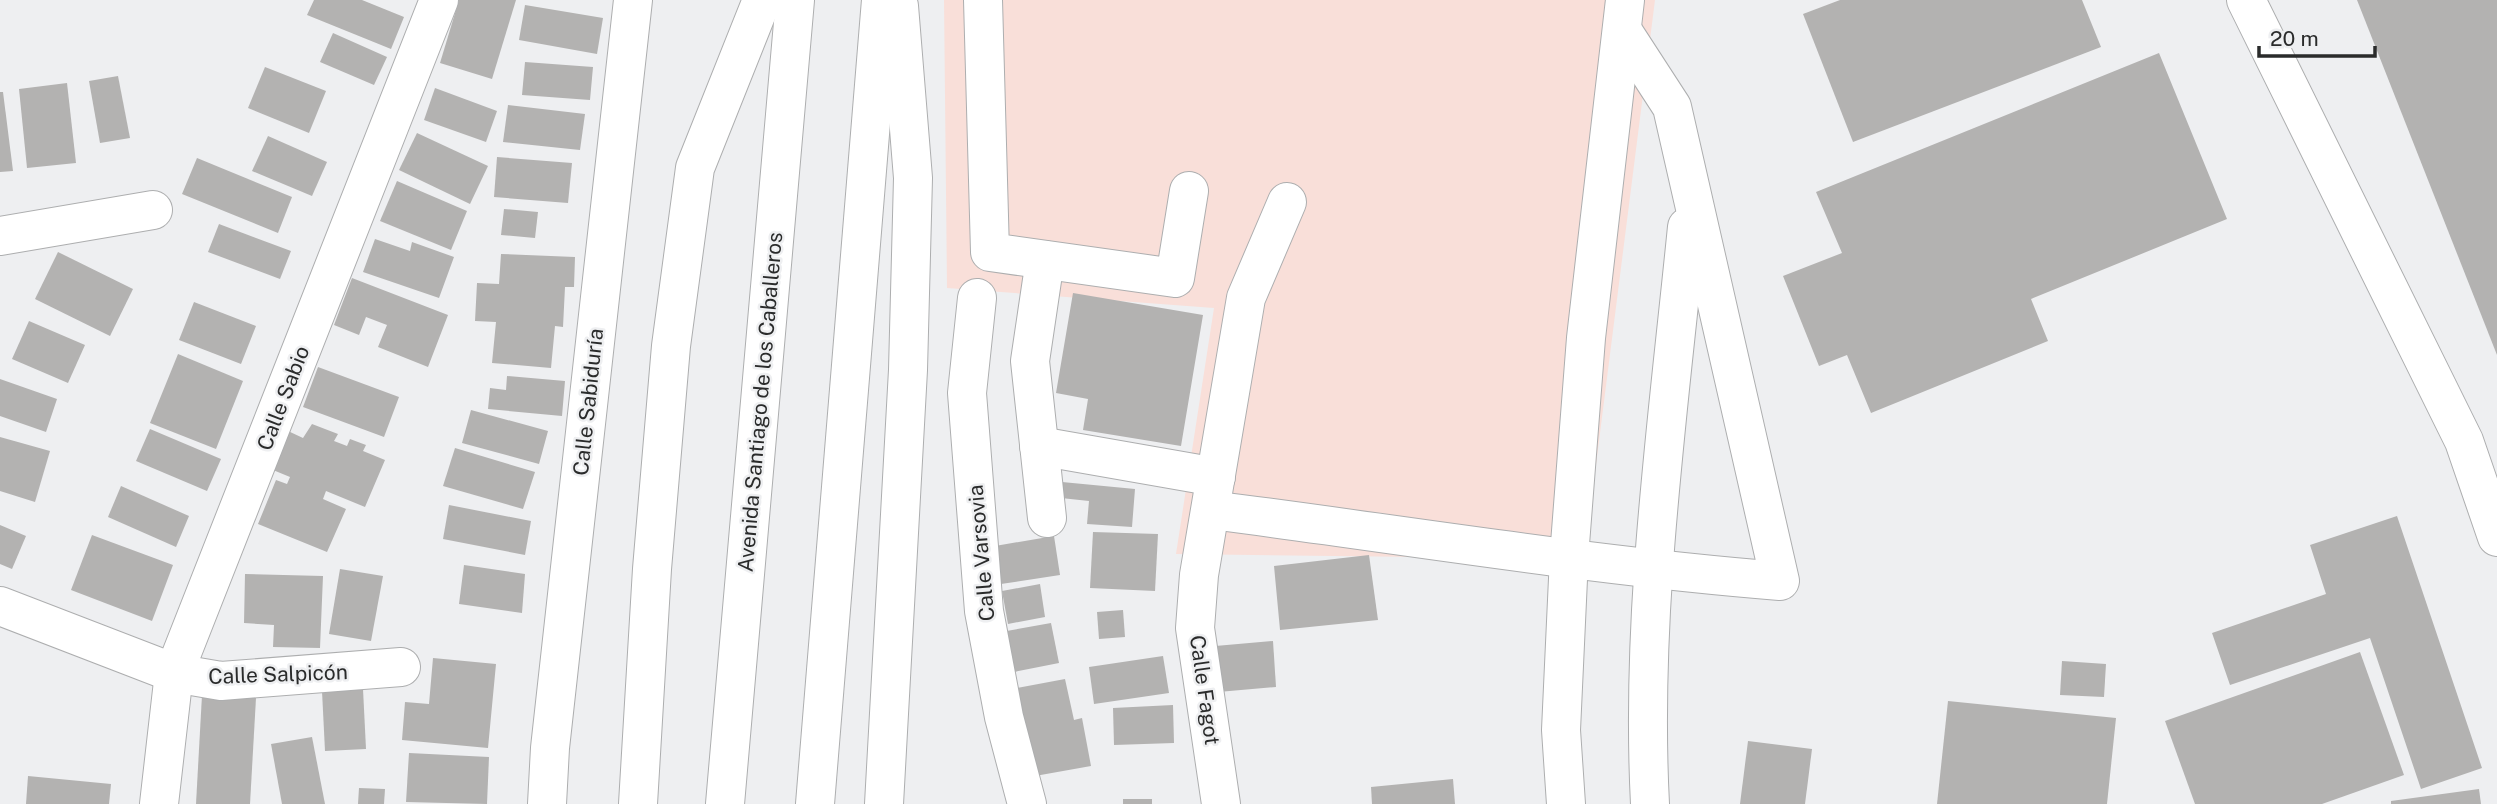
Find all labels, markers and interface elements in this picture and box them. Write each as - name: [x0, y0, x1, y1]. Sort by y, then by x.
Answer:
- scale bar: [2259, 14, 2374, 58]
- text: 20 m: [2270, 26, 2319, 51]
- street label: Avenida Santiago de los Caballeros: [733, 231, 787, 573]
- street label: Calle Sabiduría: [568, 327, 608, 477]
- street label: Calle Sabio: [252, 342, 314, 454]
- street label: Calle Varsovia: [963, 484, 999, 622]
- street label: Calle Fagot: [1185, 633, 1225, 747]
- street label: Calle Salpicón: [208, 659, 348, 689]

